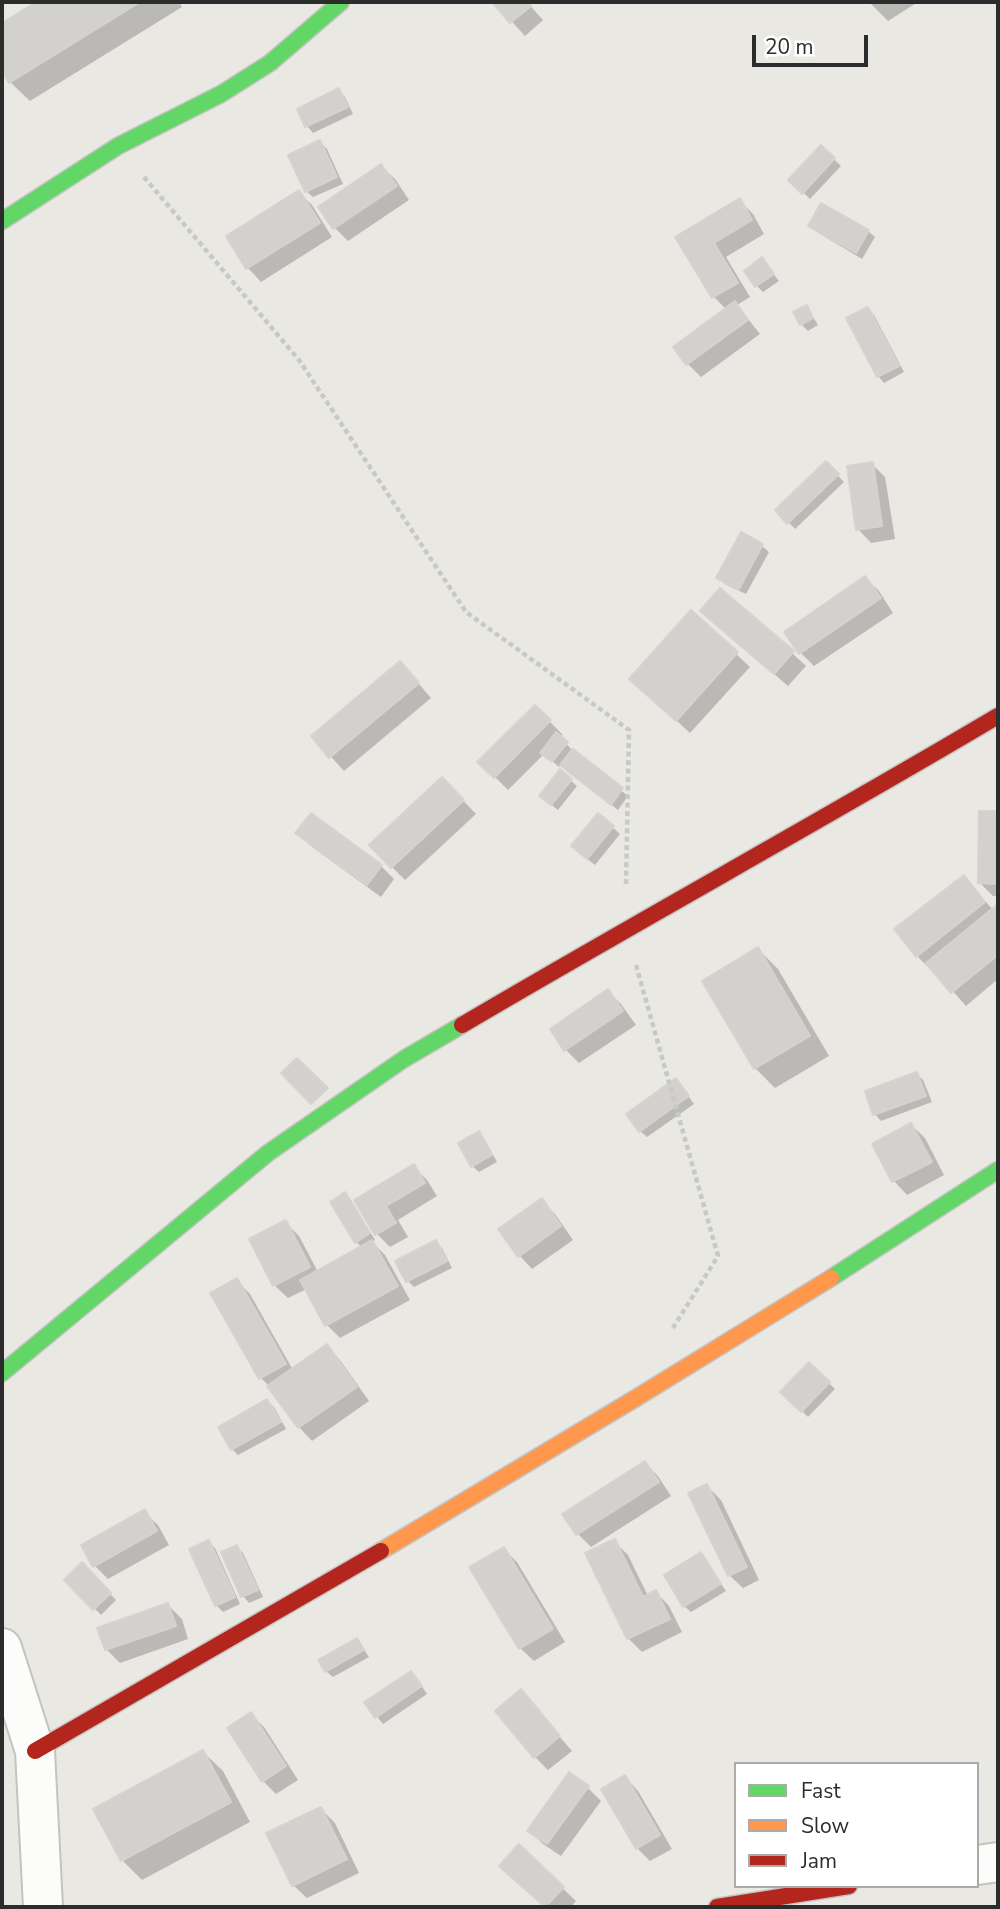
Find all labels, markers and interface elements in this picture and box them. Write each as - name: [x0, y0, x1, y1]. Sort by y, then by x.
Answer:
- scale bar: [755, 21, 870, 65]
- text: 20 m: [765, 33, 814, 61]
- legend: [734, 1762, 979, 1888]
- text: Fast: [801, 1777, 841, 1805]
- text: Slow: [801, 1812, 849, 1840]
- text: Jam: [801, 1847, 837, 1875]

